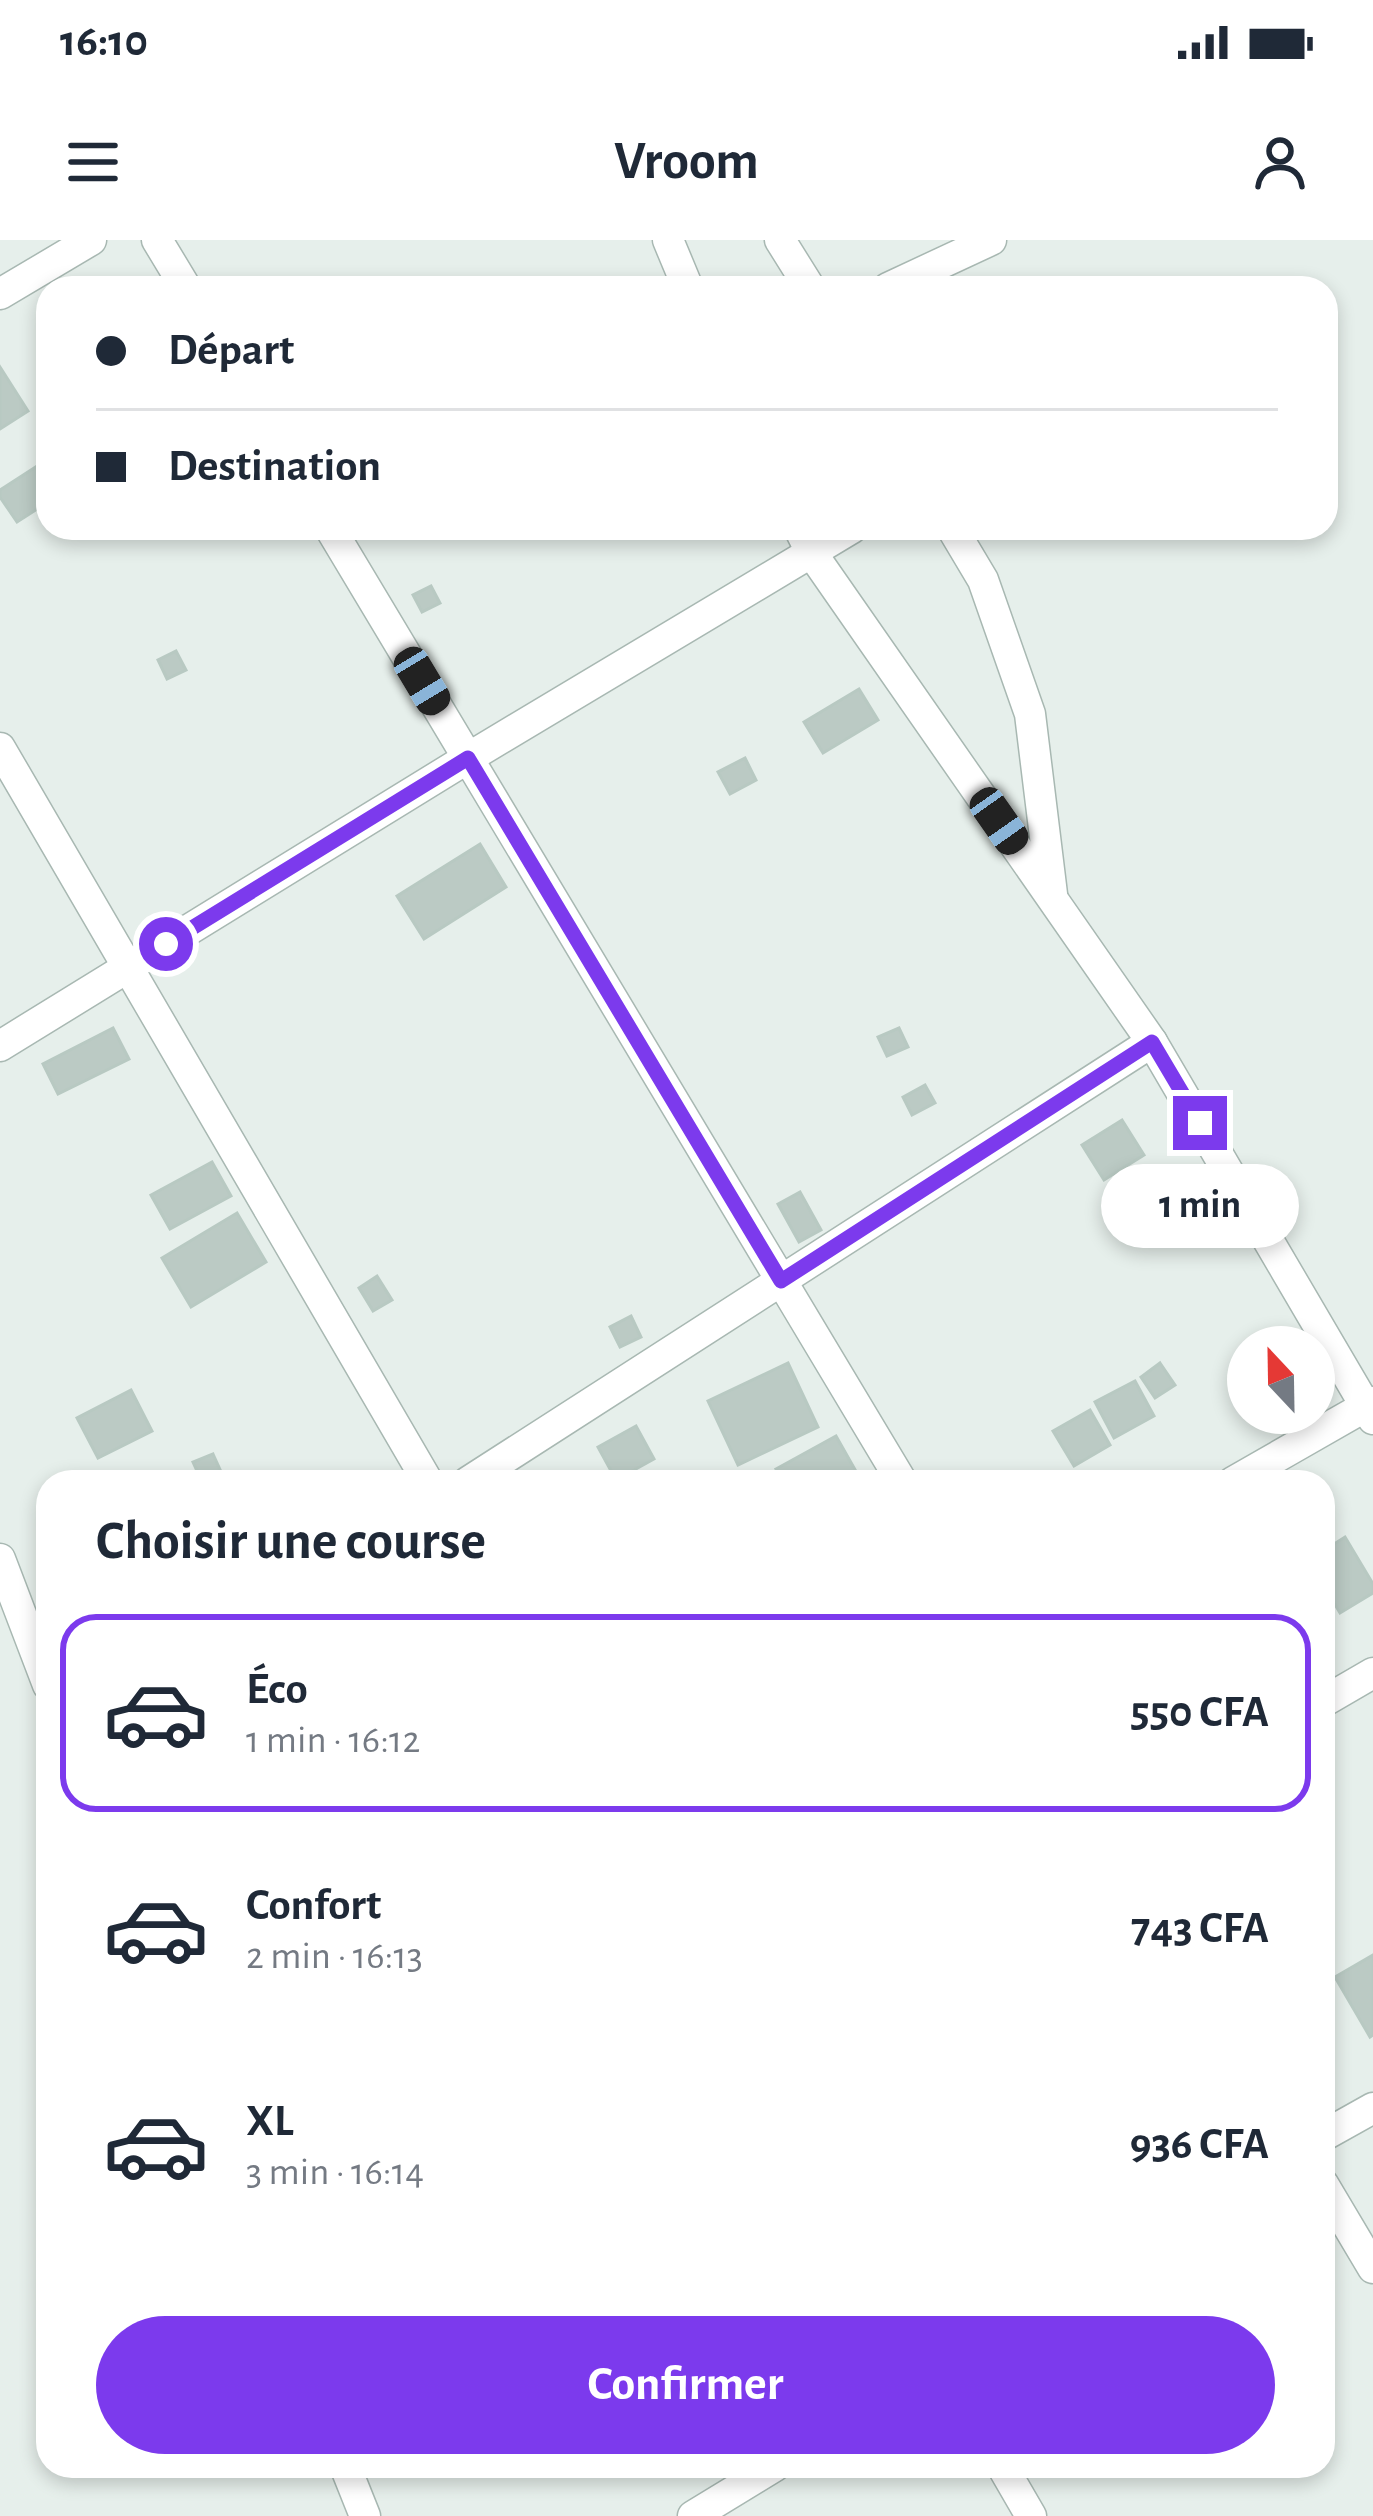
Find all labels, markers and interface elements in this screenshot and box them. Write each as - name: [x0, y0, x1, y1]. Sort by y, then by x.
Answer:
- text: 16:10: [60, 19, 148, 64]
- icon: menu: [60, 129, 126, 195]
- icon: person: [1247, 129, 1313, 195]
- text: Vroom: [614, 135, 759, 189]
- text: Départ: [168, 328, 294, 373]
- text: Destination: [168, 444, 381, 489]
- car: [388, 641, 456, 721]
- car: [964, 781, 1034, 861]
- route start: [139, 917, 193, 971]
- route end: [1173, 1096, 1227, 1150]
- callout: 1 min: [1101, 1165, 1299, 1249]
- text: 1 min: [1159, 1186, 1241, 1225]
- north arrow: [1227, 1326, 1335, 1434]
- map controls: [1227, 1326, 1335, 1434]
- text: Choisir une course: [96, 1515, 486, 1569]
- icon: car: [102, 1659, 210, 1767]
- text: Éco: [246, 1667, 308, 1712]
- text: 550 CFA: [1130, 1690, 1269, 1735]
- text: 1 min · 16:12: [246, 1721, 420, 1760]
- icon: car: [102, 1875, 210, 1983]
- text: Confort: [246, 1883, 381, 1928]
- text: 743 CFA: [1131, 1906, 1269, 1951]
- text: 2 min · 16:13: [246, 1937, 423, 1976]
- icon: car: [102, 2091, 210, 2199]
- text: XL: [246, 2099, 294, 2144]
- text: 936 CFA: [1130, 2122, 1269, 2167]
- text: 3 min · 16:14: [246, 2153, 424, 2192]
- button: Confirmer: [96, 2316, 1275, 2454]

